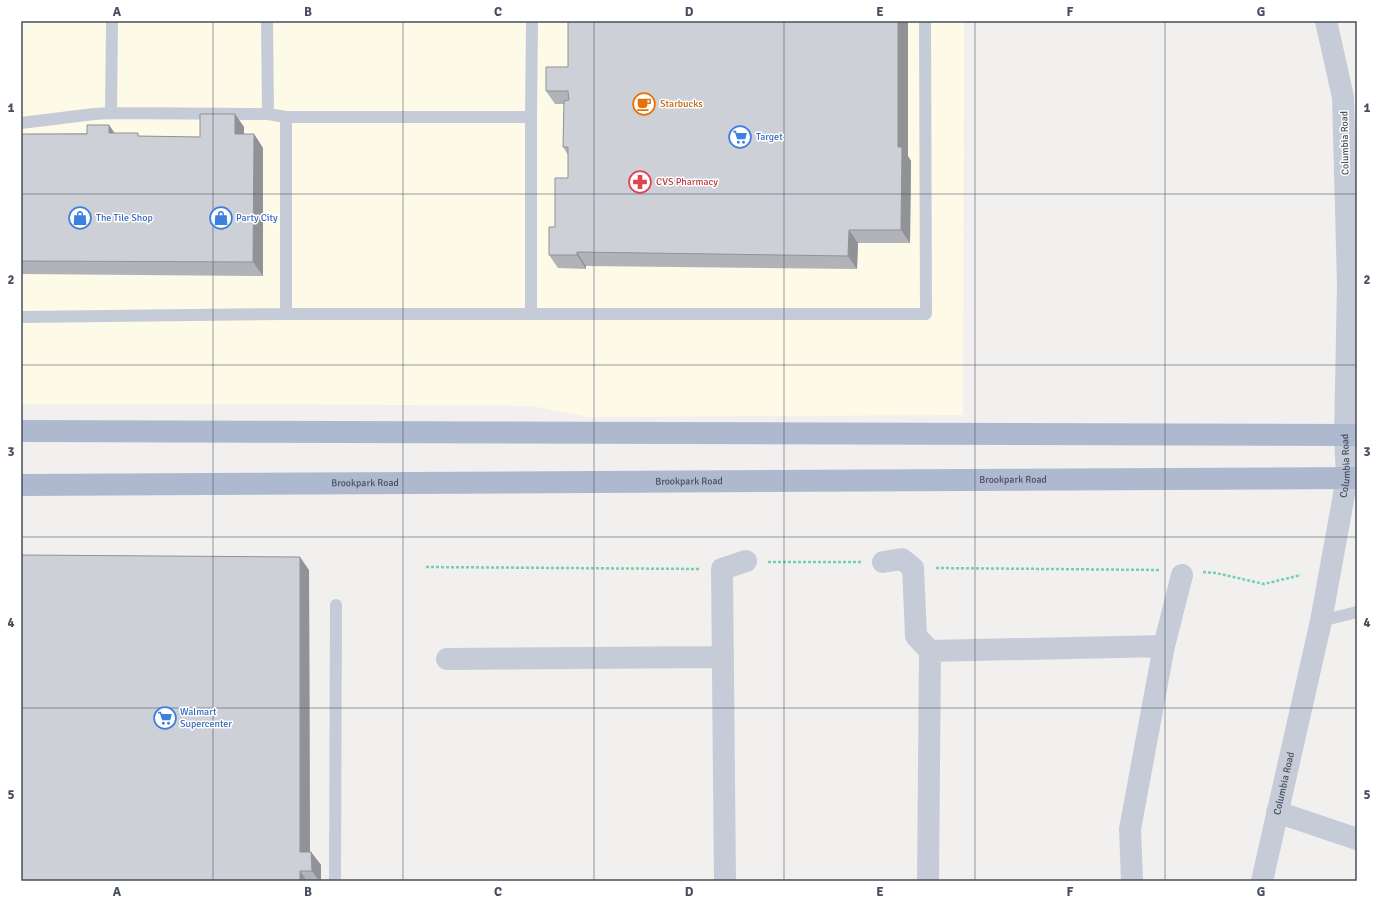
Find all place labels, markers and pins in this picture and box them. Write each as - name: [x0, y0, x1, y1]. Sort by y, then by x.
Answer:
- cafe icon: Starbucks: [631, 91, 657, 117]
- place label: Starbucks: [660, 98, 703, 110]
- supermarket icon: Target: [727, 124, 753, 150]
- place label: Target: [756, 131, 783, 143]
- pharmacy icon: CVS Pharmacy: [627, 169, 653, 195]
- place label: CVS Pharmacy: [656, 176, 718, 188]
- shop icon: The Tile Shop: [67, 205, 93, 231]
- shop icon: Party City: [208, 205, 234, 231]
- place label: The Tile Shop: [96, 212, 153, 224]
- place label: Party City: [236, 212, 278, 224]
- supermarket icon: Walmart Supercenter: [152, 705, 178, 731]
- place label: Walmart Supercenter: [180, 706, 232, 730]

